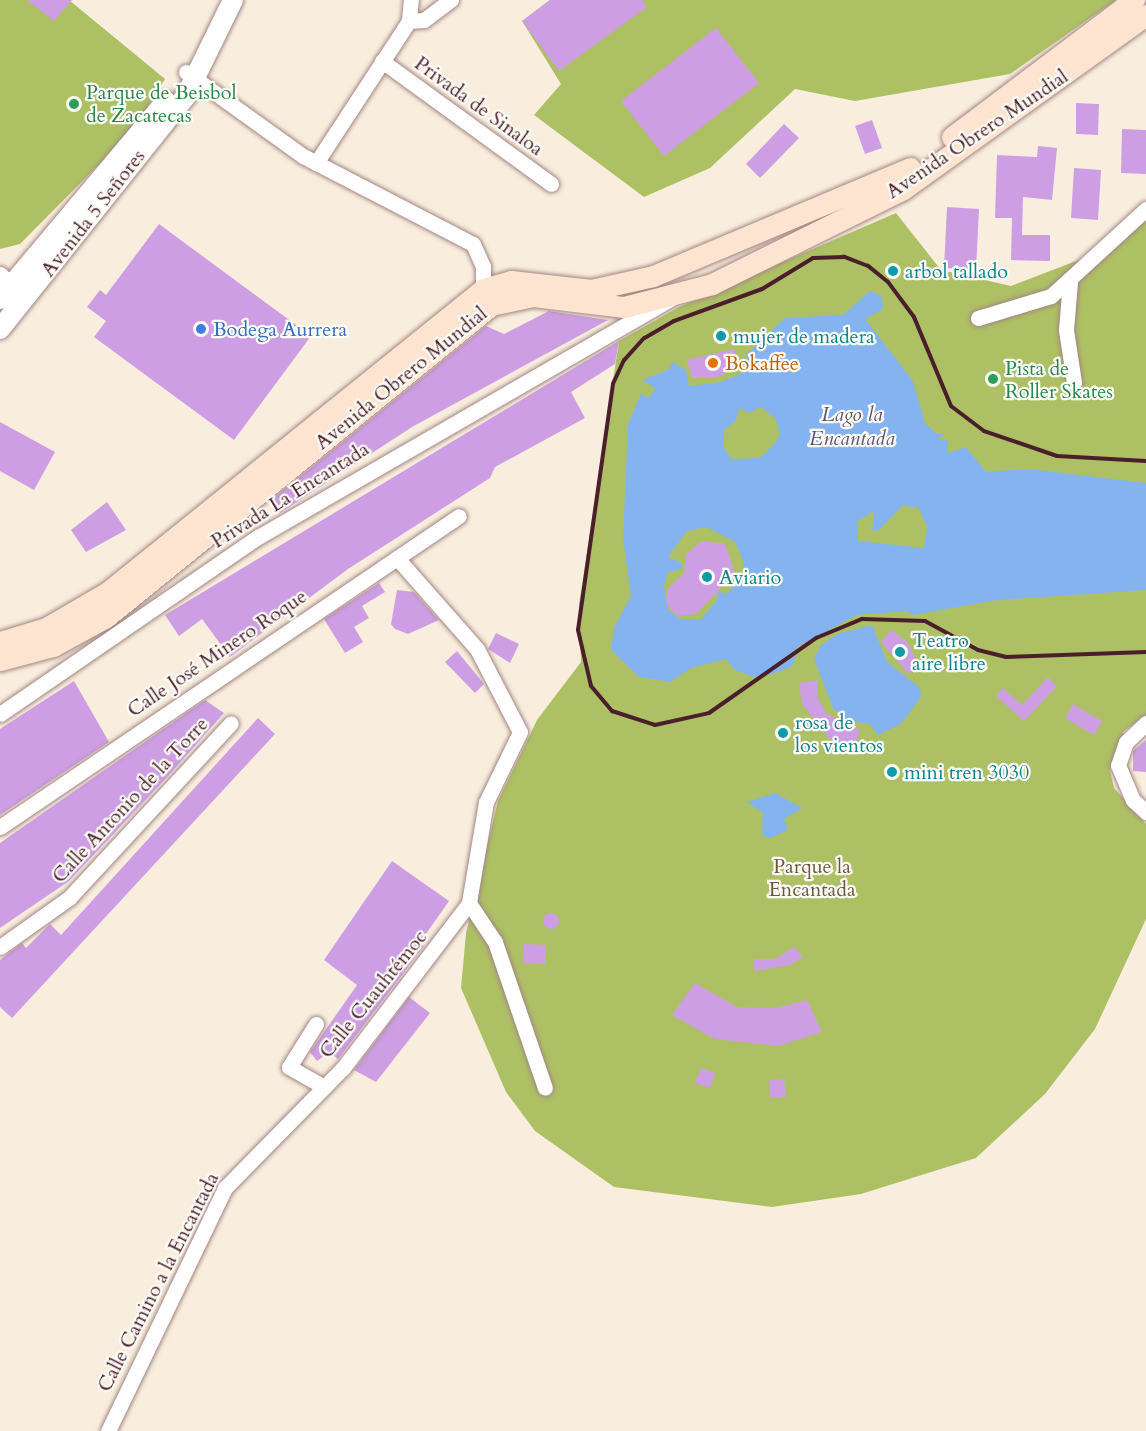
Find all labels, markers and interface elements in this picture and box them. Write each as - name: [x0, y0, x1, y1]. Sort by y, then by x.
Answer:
- street label: Privada de Sinaloa: [410, 51, 548, 161]
- street label: Avenida Obrero Mundial: [882, 64, 1072, 204]
- place label: Parque de Beisbol de Zacatecas: [86, 80, 237, 127]
- marker: Parque de Beisbol de Zacatecas: [67, 97, 81, 111]
- street label: Avenida 5 Señores: [36, 145, 150, 281]
- place label: arbol tallado: [905, 259, 1008, 283]
- marker: arbol tallado: [886, 264, 900, 278]
- street label: Avenida Obrero Mundial: [310, 301, 492, 455]
- place label: Bodega Aurrera: [213, 317, 347, 341]
- marker: Bodega Aurrera: [194, 322, 208, 336]
- place label: mujer de madera: [733, 324, 875, 348]
- marker: mujer de madera: [714, 329, 728, 343]
- place label: Bokaffee: [725, 351, 799, 375]
- marker: Bokaffee: [706, 356, 720, 370]
- place label: Pista de Roller Skates: [1005, 356, 1113, 403]
- marker: Pista de Roller Skates: [986, 372, 1000, 386]
- water label: Lago la Encantada: [809, 402, 895, 452]
- street label: Privada La Encantada: [207, 437, 373, 553]
- place label: Aviario: [719, 565, 781, 589]
- marker: Aviario: [700, 570, 714, 584]
- street label: Calle José Minero Roque: [123, 584, 311, 722]
- place label: Teatro aire libre: [912, 628, 986, 675]
- marker: Teatro aire libre: [893, 645, 907, 659]
- place label: rosa de los vientos: [795, 710, 883, 757]
- street label: Calle Antonio de la Torre: [47, 712, 213, 888]
- marker: rosa de los vientos: [776, 726, 790, 740]
- place label: mini tren 3030: [904, 760, 1029, 784]
- marker: mini tren 3030: [885, 765, 899, 779]
- park label: Parque la Encantada: [768, 855, 856, 902]
- street label: Calle Cuauhtémoc: [314, 925, 432, 1063]
- street label: Calle Camino a la Encantada: [92, 1168, 224, 1396]

